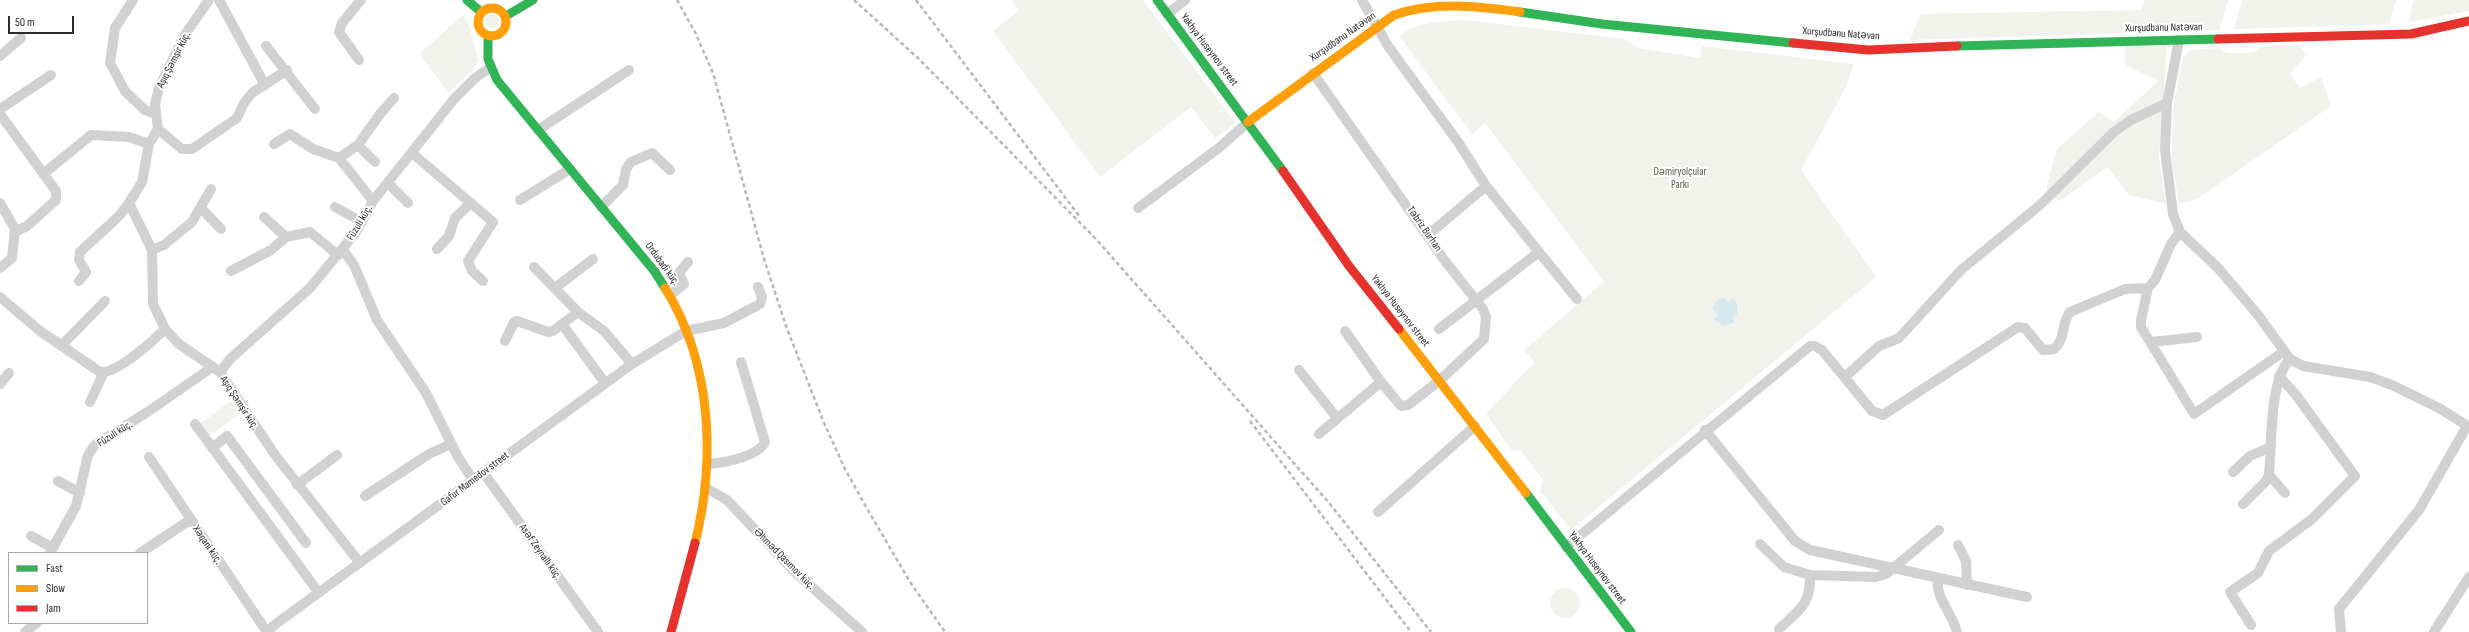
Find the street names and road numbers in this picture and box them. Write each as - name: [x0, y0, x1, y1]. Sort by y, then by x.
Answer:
- street label: Xurşudbanu Natəvan: [1307, 9, 1379, 65]
- street label: Yakhya Huseynov street: [1177, 11, 1241, 89]
- street label: Xurşudbanu Natəvan: [2125, 21, 2203, 35]
- street label: Xurşudbanu Natəvan: [1802, 25, 1880, 43]
- street label: Aşıq Şəmşir küç.: [154, 30, 194, 90]
- street label: Füzuli küç.: [344, 203, 376, 243]
- street label: Təbriz Burhan: [1404, 204, 1444, 254]
- street label: Ordubadi küç.: [642, 240, 682, 288]
- street label: Yakhya Huseynov street: [1368, 272, 1432, 350]
- street label: Aşıq Şəmşir küç.: [217, 374, 261, 432]
- street label: Füzuli küç.: [95, 418, 135, 450]
- street label: Gafur Mamedov street: [438, 449, 512, 509]
- street label: Asəf Zeynallı küç.: [516, 522, 564, 582]
- street label: Xəqani küç.: [189, 523, 225, 567]
- street label: Əhməd Qasımov küç.: [751, 526, 817, 592]
- street label: Yakhya Huseynov street: [1565, 529, 1629, 607]

